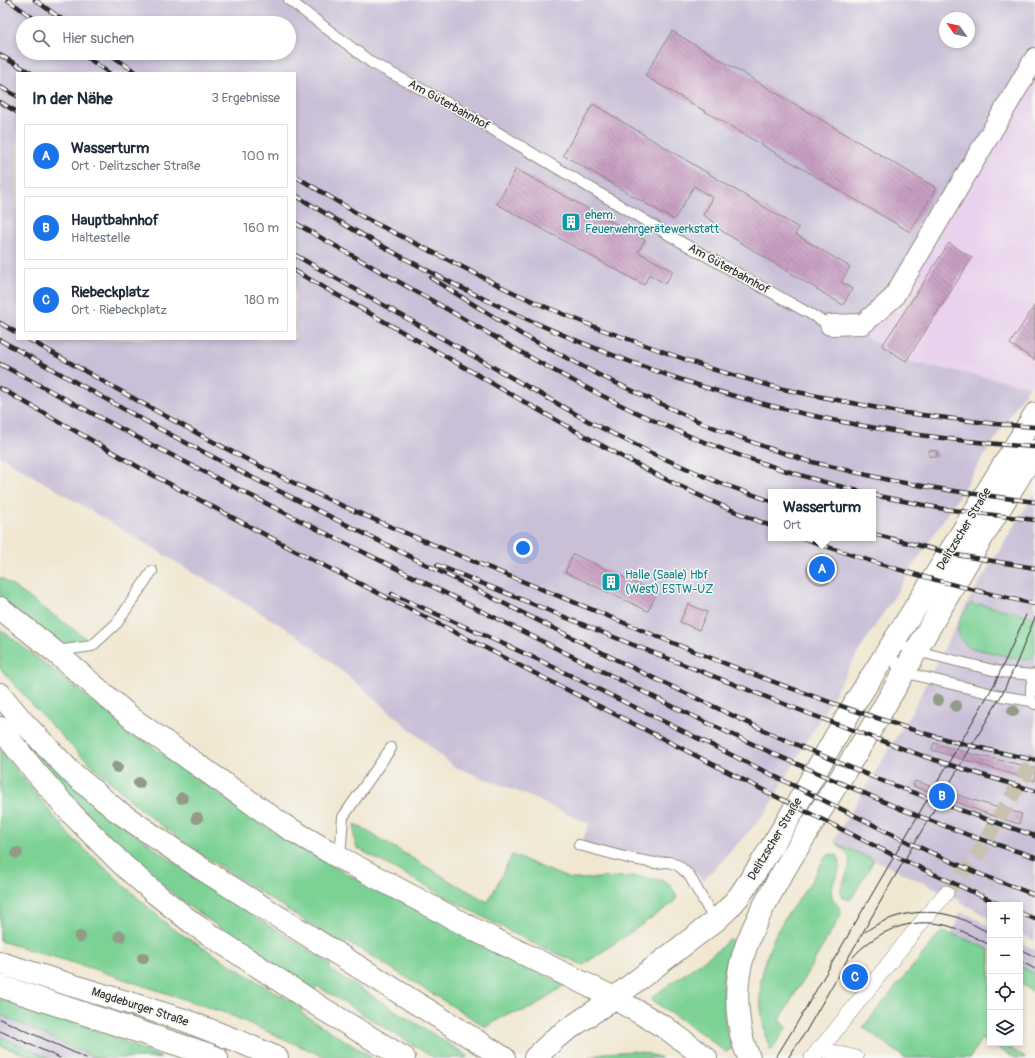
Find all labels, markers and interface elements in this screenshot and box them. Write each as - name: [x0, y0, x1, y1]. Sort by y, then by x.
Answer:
- north arrow: [939, 12, 975, 48]
- search box: [16, 16, 296, 60]
- icon: search: [30, 27, 52, 49]
- text: Hier suchen: [62, 29, 134, 48]
- street label: Am Güterbahnhof: [406, 76, 492, 134]
- text: In der Nähe: [32, 88, 113, 109]
- text: 3 Ergebnisse: [211, 90, 280, 106]
- text: Wasserturm: [71, 139, 149, 158]
- text: A: [42, 148, 50, 164]
- text: 100 m: [242, 148, 279, 164]
- text: Ort · Delitzscher Straße: [71, 158, 200, 174]
- place label: ehem. Feuerwehrgerätewerkstatt: [585, 208, 719, 237]
- text: Hauptbahnhof: [71, 211, 159, 230]
- building icon: ehem. Feuerwehrgerätewerkstatt: [560, 211, 582, 233]
- text: B: [42, 220, 50, 236]
- text: 160 m: [243, 220, 279, 236]
- text: Haltestelle: [71, 230, 130, 246]
- street label: Am Güterbahnhof: [686, 240, 772, 298]
- text: Riebeckplatz: [71, 283, 149, 302]
- text: C: [42, 292, 50, 308]
- text: 180 m: [244, 292, 279, 308]
- text: Ort · Riebeckplatz: [71, 302, 167, 318]
- street label: Delitzscher Straße: [933, 485, 995, 573]
- popup: [768, 489, 876, 541]
- text: Wasserturm: [783, 498, 861, 517]
- text: Ort: [783, 517, 801, 533]
- your location: [513, 538, 533, 558]
- pin: A: [809, 554, 835, 584]
- place label: Halle (Saale) Hbf (West) ESTW-UZ: [625, 568, 713, 597]
- building icon: Halle (Saale) Hbf (West) ESTW-UZ: [600, 571, 622, 593]
- pin: B: [929, 781, 955, 811]
- street label: Delitzscher Straße: [744, 795, 806, 883]
- map controls: [987, 902, 1023, 1046]
- button: +: [987, 902, 1023, 938]
- button: −: [987, 938, 1023, 974]
- pin: C: [842, 962, 868, 992]
- button: locate: [987, 974, 1023, 1010]
- street label: Magdeburger Straße: [89, 984, 191, 1030]
- button: layers: [987, 1010, 1023, 1046]

